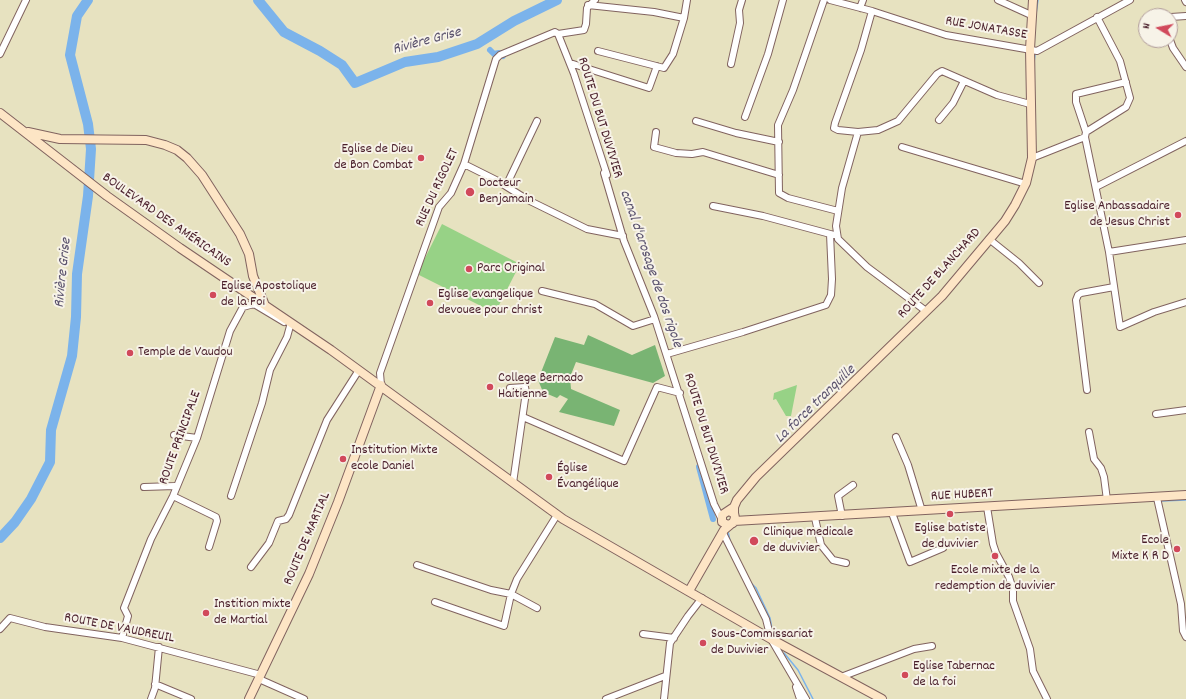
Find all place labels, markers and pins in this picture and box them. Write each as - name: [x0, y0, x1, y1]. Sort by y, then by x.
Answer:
- place label: Eglise de Dieu de Bon Combat: [334, 142, 413, 174]
- marker: Eglise de Dieu de Bon Combat: [416, 153, 426, 163]
- place label: Docteur Benjamain: [479, 176, 534, 208]
- marker: Docteur Benjamain: [464, 186, 476, 198]
- place label: Eglise Anbassadaire de Jesus Christ: [1064, 199, 1170, 232]
- marker: Eglise Anbassadaire de Jesus Christ: [1173, 210, 1183, 220]
- place label: Parc Original: [477, 261, 545, 277]
- marker: Parc Original: [464, 264, 474, 274]
- place label: Eglise Apostolique de la Foi: [221, 279, 317, 312]
- place label: Eglise evangelique devouee pour christ: [438, 287, 542, 320]
- marker: Eglise Apostolique de la Foi: [208, 290, 218, 300]
- marker: Eglise evangelique devouee pour christ: [425, 298, 435, 308]
- place label: Temple de Vaudou: [138, 345, 233, 361]
- marker: Temple de Vaudou: [125, 348, 135, 358]
- place label: College Bernado Haitienne: [498, 371, 583, 404]
- marker: College Bernado Haitienne: [485, 382, 495, 392]
- place label: Institution Mixte ecole Daniel: [351, 443, 438, 476]
- marker: Institution Mixte ecole Daniel: [338, 454, 348, 464]
- place label: Église Évangélique: [557, 461, 619, 494]
- marker: Église Évangélique: [544, 472, 554, 482]
- marker: Eglise batiste de duvivier: [945, 509, 955, 519]
- place label: Eglise batiste de duvivier: [914, 521, 986, 554]
- place label: Clinique medicale de duvivier: [763, 525, 853, 558]
- place label: Ecole Mixte K R D: [1112, 533, 1169, 566]
- marker: Clinique medicale de duvivier: [748, 535, 760, 547]
- marker: Ecole Mixte K R D: [1172, 544, 1182, 554]
- marker: Ecole mixte de la redemption de duvivier: [990, 551, 1000, 561]
- place label: Ecole mixte de la redemption de duvivier: [935, 563, 1055, 596]
- place label: Instition mixte de Martial: [214, 597, 291, 630]
- marker: Instition mixte de Martial: [201, 608, 211, 618]
- place label: Sous-Commissariat de Duvivier: [711, 627, 813, 660]
- marker: Sous-Commissariat de Duvivier: [698, 638, 708, 648]
- place label: Eglise Tabernac de la foi: [913, 659, 995, 692]
- marker: Eglise Tabernac de la foi: [900, 670, 910, 680]

